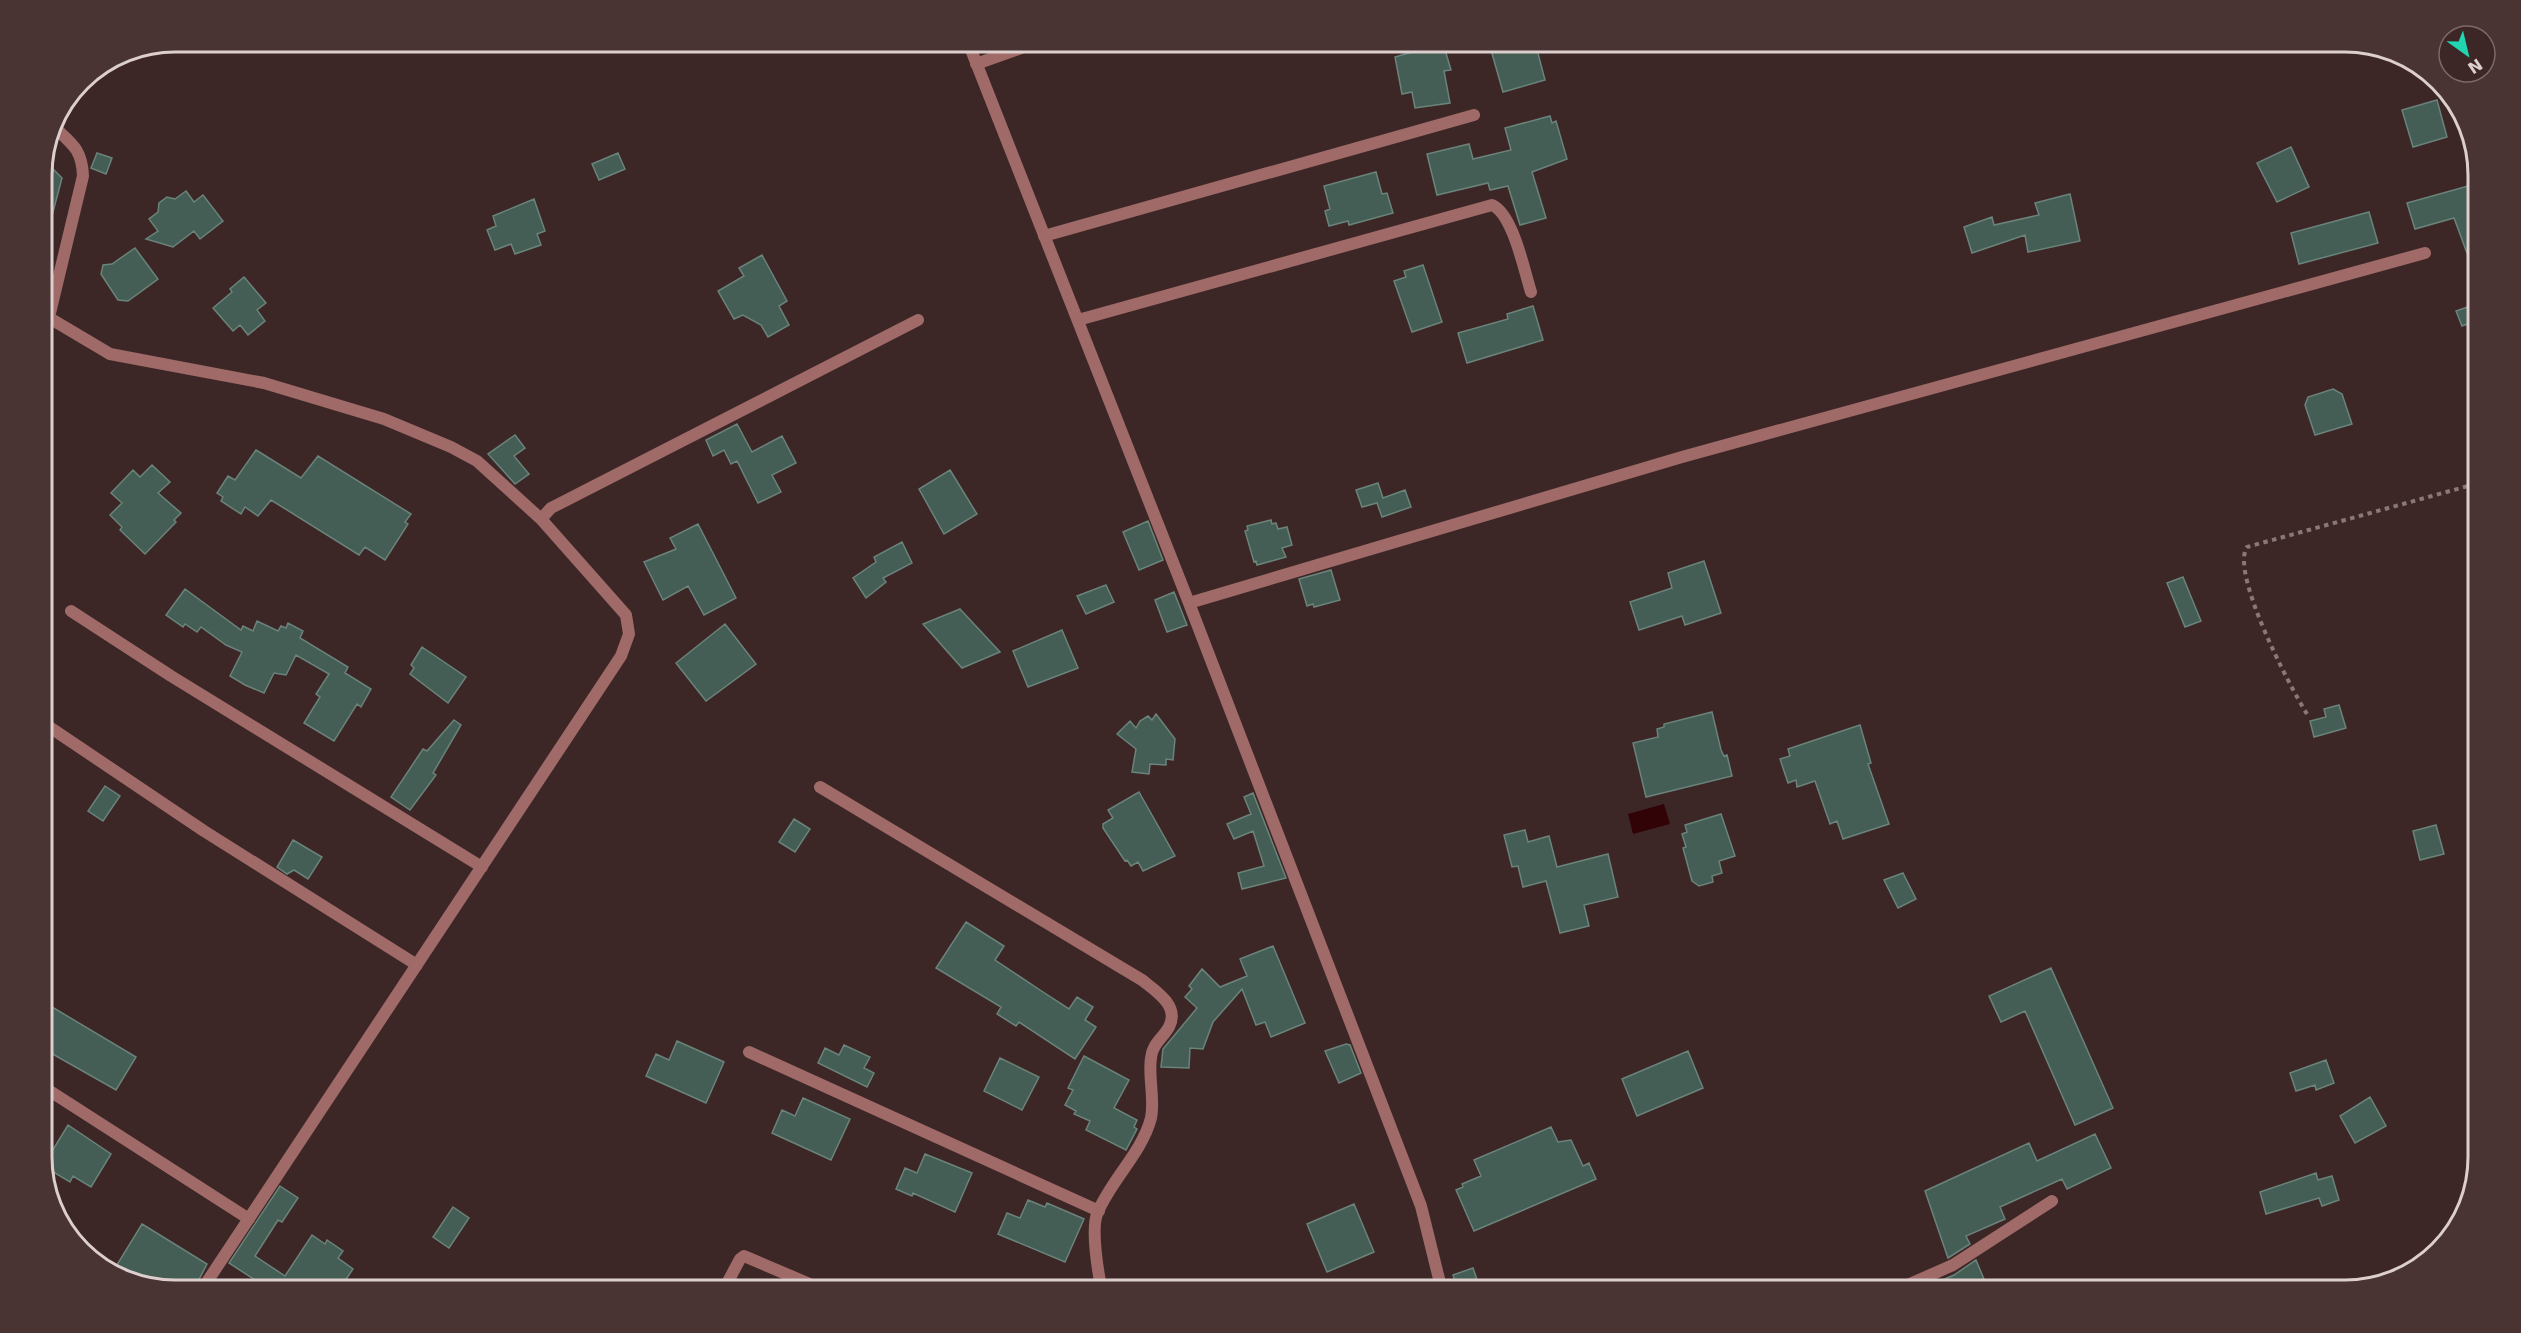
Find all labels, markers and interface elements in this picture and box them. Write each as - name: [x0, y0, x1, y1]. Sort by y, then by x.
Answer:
- north arrow: [2437, 24, 2497, 84]
- text: N: [2464, 54, 2486, 78]

